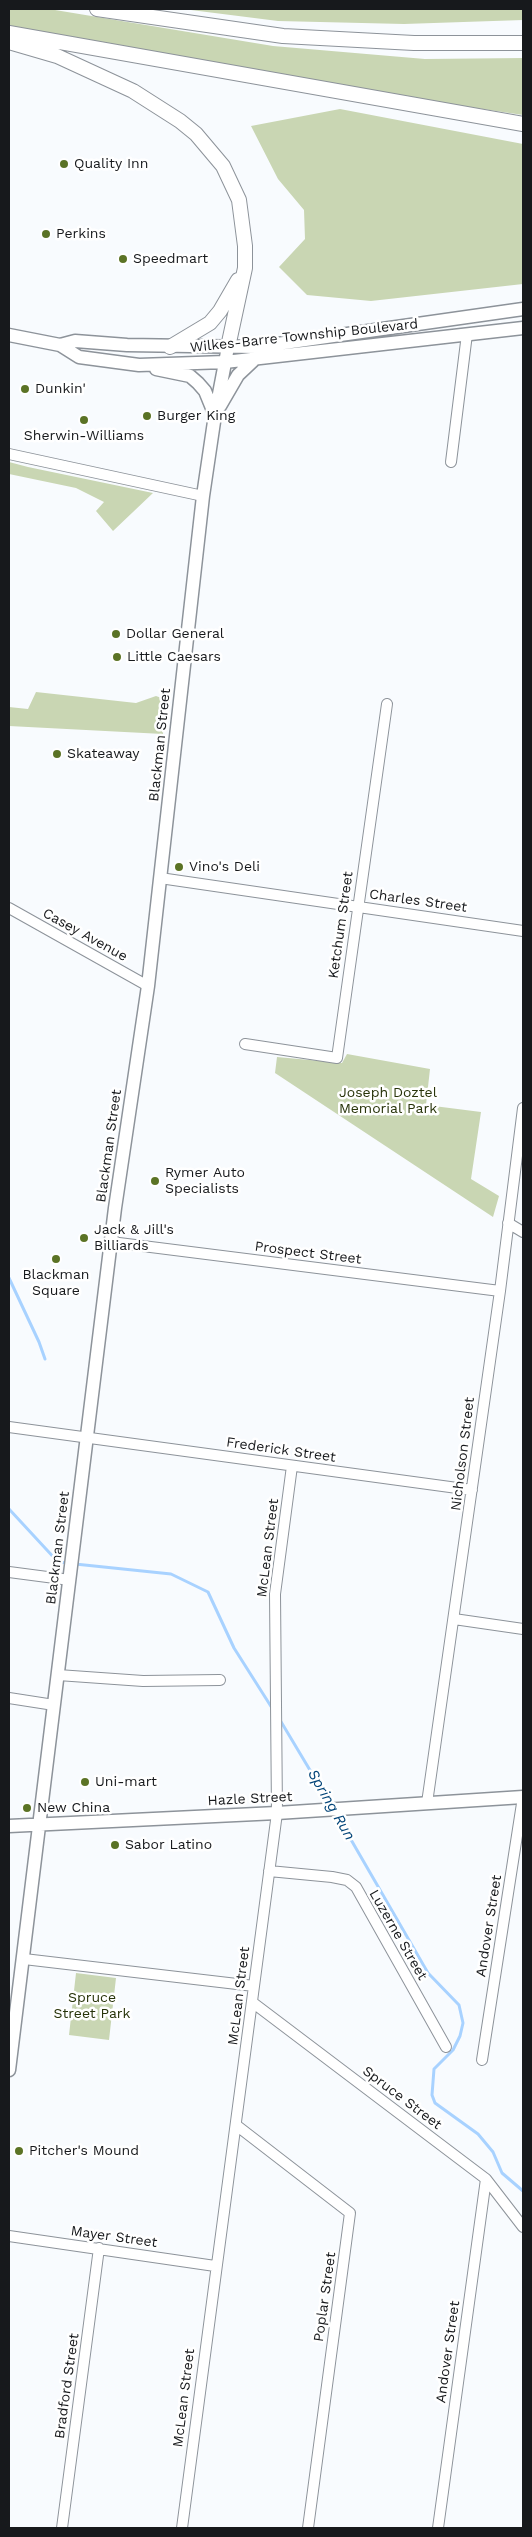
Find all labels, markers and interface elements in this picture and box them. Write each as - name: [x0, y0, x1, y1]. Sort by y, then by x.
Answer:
- place label: Quality Inn: [74, 156, 148, 172]
- marker: Quality Inn: [58, 158, 70, 170]
- place label: Perkins: [56, 226, 106, 242]
- marker: Perkins: [40, 228, 52, 240]
- place label: Speedmart: [133, 251, 208, 267]
- marker: Speedmart: [117, 253, 129, 265]
- street label: Wilkes-Barre Township Boulevard: [189, 316, 419, 356]
- place label: Dunkin': [35, 381, 86, 397]
- marker: Dunkin': [19, 383, 31, 395]
- place label: Burger King: [157, 408, 235, 424]
- marker: Burger King: [141, 410, 153, 422]
- marker: Sherwin-Williams: [78, 414, 90, 426]
- place label: Sherwin-Williams: [24, 428, 144, 444]
- place label: Dollar General: [126, 626, 224, 642]
- marker: Dollar General: [110, 628, 122, 640]
- place label: Little Caesars: [127, 649, 221, 665]
- marker: Little Caesars: [111, 651, 123, 663]
- street label: Blackman Street: [146, 687, 174, 803]
- place label: Skateaway: [67, 746, 139, 762]
- marker: Skateaway: [51, 748, 63, 760]
- place label: Vino's Deli: [189, 859, 260, 875]
- marker: Vino's Deli: [173, 861, 185, 873]
- street label: Ketchum Street: [325, 870, 357, 980]
- street label: Charles Street: [368, 886, 468, 916]
- street label: Casey Avenue: [40, 905, 130, 965]
- park label: Joseph Doztel Memorial Park: [339, 1085, 437, 1118]
- street label: Blackman Street: [93, 1088, 125, 1204]
- place label: Rymer Auto Specialists: [165, 1165, 245, 1198]
- marker: Rymer Auto Specialists: [149, 1175, 161, 1187]
- place label: Jack & Jill's Billiards: [94, 1222, 174, 1254]
- marker: Jack & Jill's Billiards: [78, 1232, 90, 1244]
- street label: Prospect Street: [254, 1238, 362, 1268]
- marker: Blackman Square: [50, 1253, 62, 1265]
- place label: Blackman Square: [22, 1267, 90, 1300]
- street label: Nicholson Street: [448, 1396, 478, 1512]
- street label: Frederick Street: [225, 1434, 337, 1466]
- street label: Blackman Street: [43, 1490, 73, 1606]
- street label: McLean Street: [254, 1498, 282, 1598]
- water label: Spring Run: [303, 1766, 359, 1844]
- place label: Uni-mart: [95, 1774, 157, 1790]
- marker: Uni-mart: [79, 1776, 91, 1788]
- street label: Hazle Street: [207, 1788, 293, 1810]
- place label: New China: [37, 1800, 110, 1816]
- marker: New China: [21, 1802, 33, 1814]
- place label: Sabor Latino: [125, 1837, 212, 1853]
- marker: Sabor Latino: [109, 1839, 121, 1851]
- street label: Andover Street: [473, 1874, 505, 1978]
- street label: Luzerne Street: [365, 1887, 431, 1983]
- street label: McLean Street: [225, 1946, 253, 2046]
- park label: Spruce Street Park: [53, 1990, 131, 2022]
- street label: Spruce Street: [359, 2063, 445, 2133]
- place label: Pitcher's Mound: [29, 2143, 139, 2159]
- marker: Pitcher's Mound: [13, 2145, 25, 2157]
- street label: Mayer Street: [70, 2223, 158, 2251]
- street label: Poplar Street: [310, 2251, 340, 2343]
- street label: Andover Street: [433, 2300, 463, 2404]
- street label: Bradford Street: [51, 2332, 83, 2440]
- street label: McLean Street: [170, 2348, 198, 2448]

